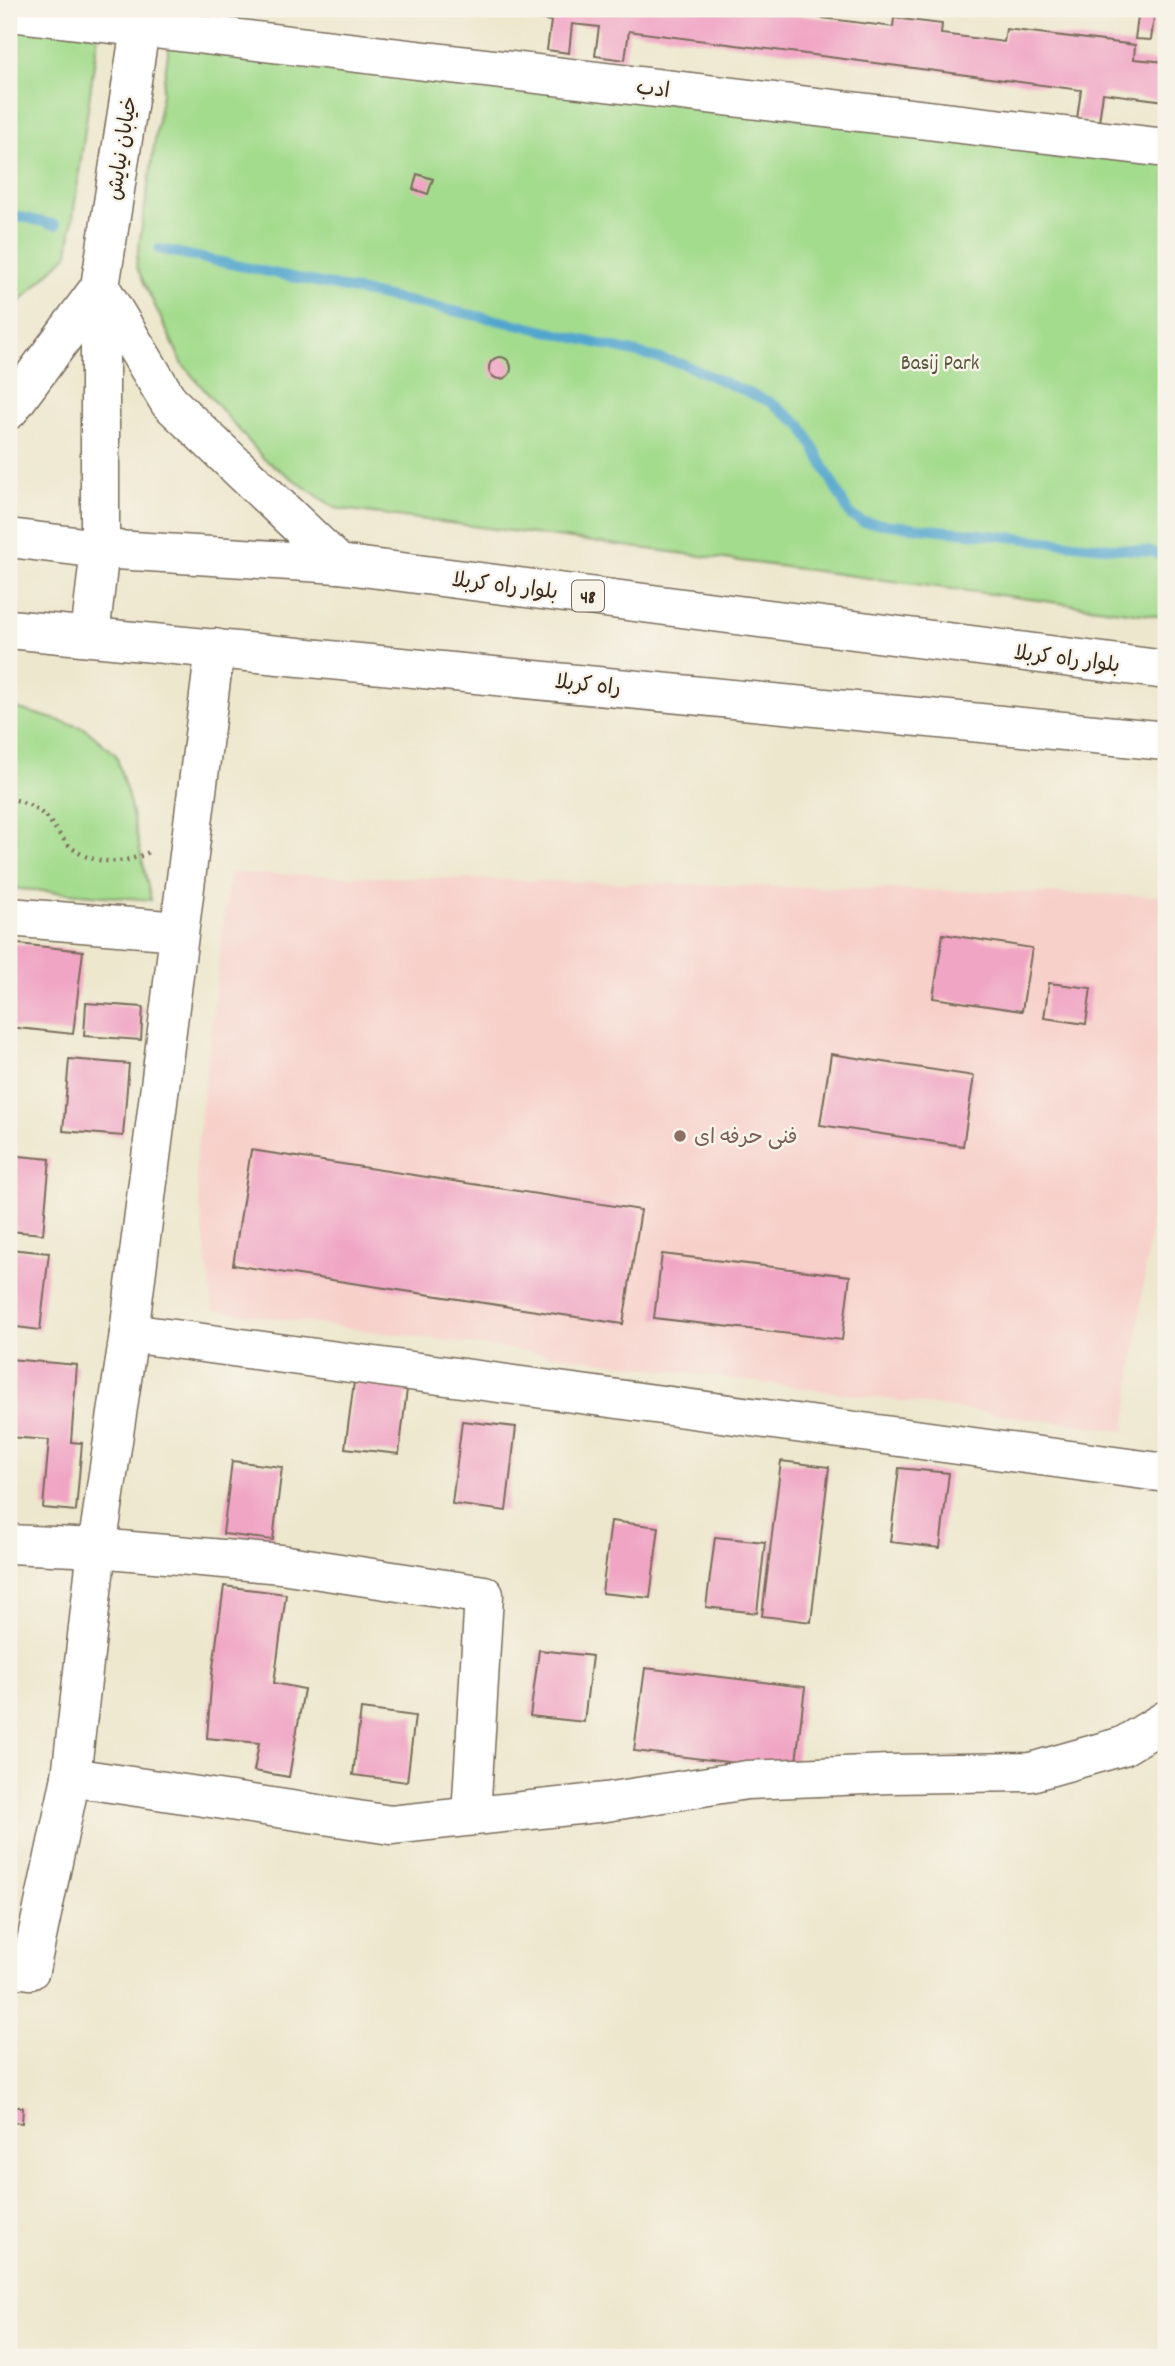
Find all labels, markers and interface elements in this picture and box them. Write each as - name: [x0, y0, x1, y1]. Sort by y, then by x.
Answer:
- street label: ادب: [634, 74, 671, 108]
- street label: خیابان نیایش: [101, 94, 147, 203]
- park label: Basij Park: [901, 350, 979, 380]
- street label: بلوار راه کربلا: [450, 567, 559, 609]
- road number: 48: [572, 580, 604, 611]
- street label: بلوار راه کربلا: [1012, 640, 1121, 682]
- street label: راه کربلا: [553, 669, 622, 705]
- place label: فنی حرفه ای: [694, 1124, 797, 1154]
- marker: فنی حرفه ای: [672, 1128, 688, 1144]

